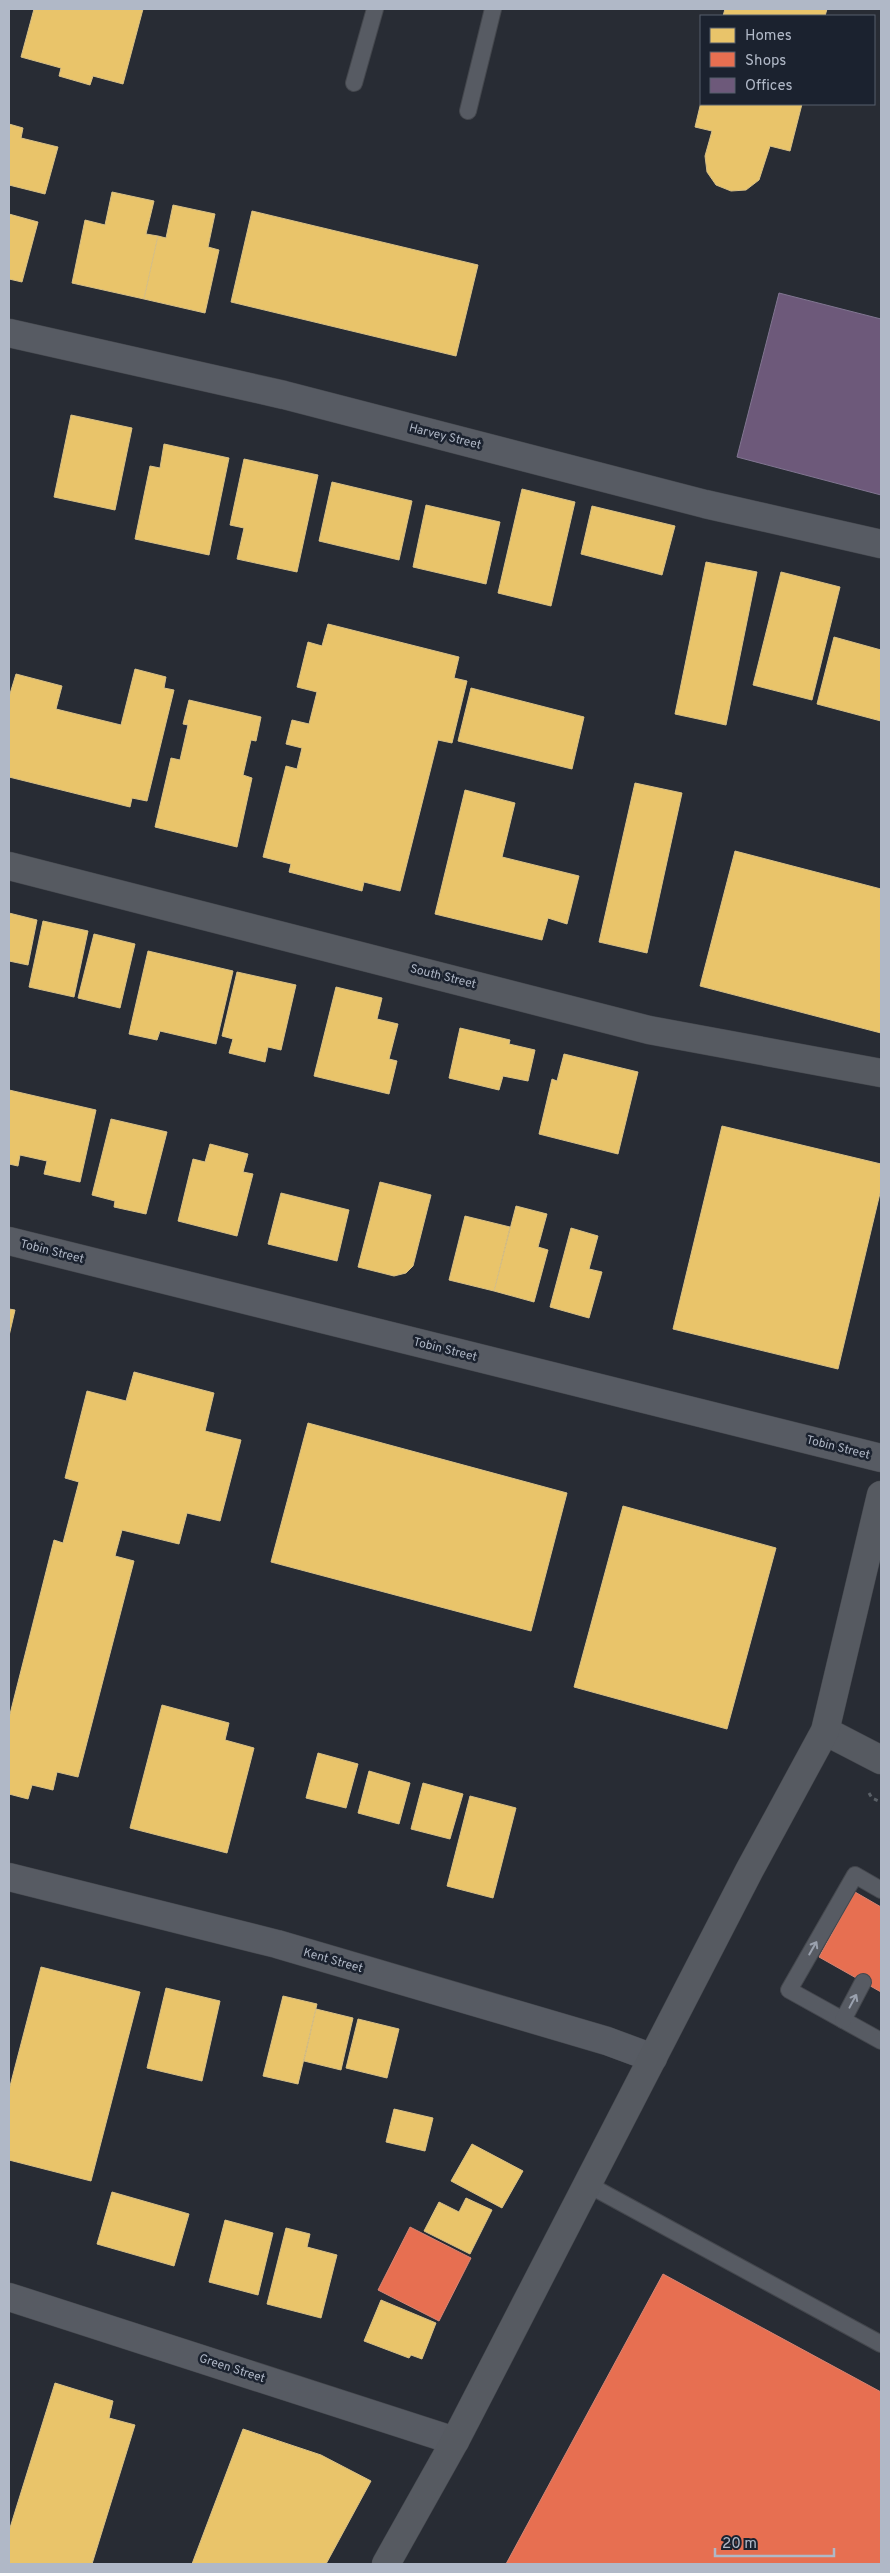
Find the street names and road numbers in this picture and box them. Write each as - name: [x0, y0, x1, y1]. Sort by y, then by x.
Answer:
- street label: Harvey Street: [407, 420, 483, 454]
- street label: South Street: [408, 961, 478, 993]
- street label: Tobin Street: [19, 1236, 85, 1268]
- street label: Tobin Street: [412, 1334, 478, 1366]
- street label: Tobin Street: [805, 1432, 871, 1464]
- street label: Kent Street: [301, 1945, 365, 1977]
- street label: Green Street: [197, 2351, 267, 2387]

